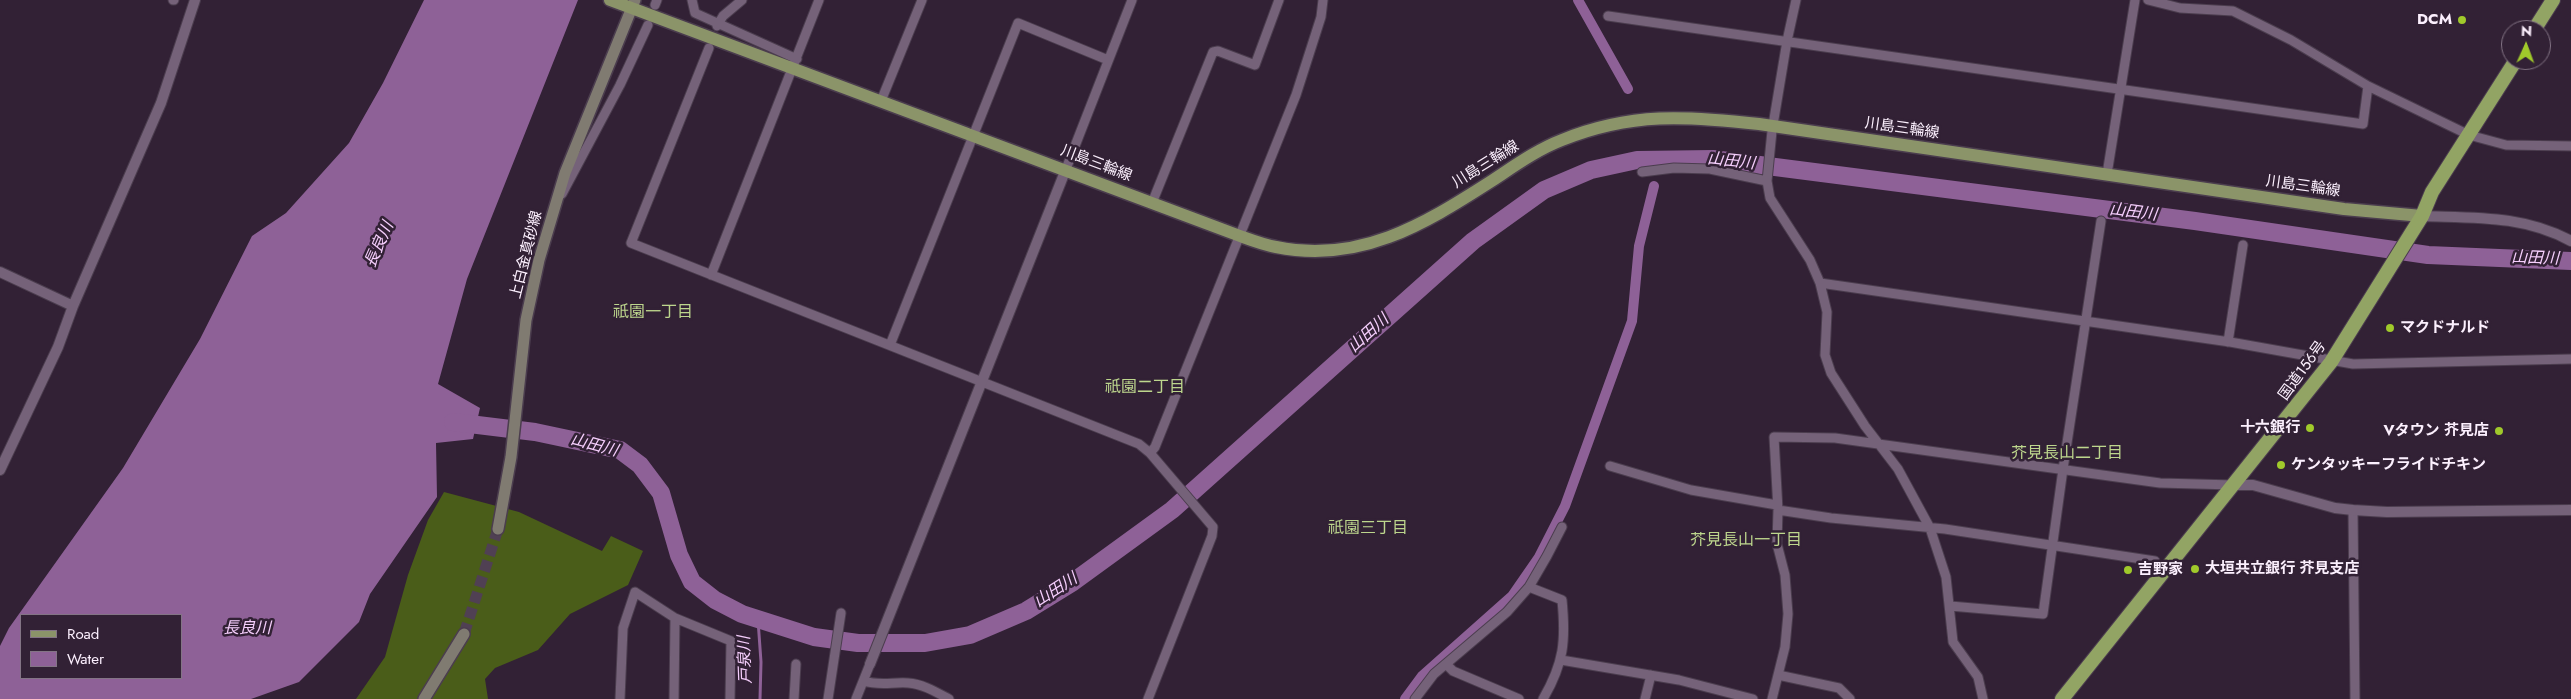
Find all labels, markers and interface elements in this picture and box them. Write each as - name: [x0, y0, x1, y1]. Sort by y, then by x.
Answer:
- place label: DCM: [2417, 11, 2452, 29]
- marker: DCM: [2456, 14, 2468, 26]
- north arrow: [2501, 20, 2551, 70]
- text: N: [2521, 21, 2532, 41]
- street label: 川島三輪線: [1864, 115, 1940, 143]
- street label: 川島三輪線: [1449, 137, 1523, 193]
- street label: 川島三輪線: [1058, 142, 1134, 186]
- water label: 山田川: [1706, 150, 1756, 174]
- street label: 川島三輪線: [2265, 173, 2341, 201]
- water label: 山田川: [2108, 201, 2158, 225]
- street label: 上白金真砂線: [507, 209, 547, 301]
- water label: 長良川: [361, 219, 399, 271]
- water label: 山田川: [2511, 249, 2559, 269]
- district label: 祇園一丁目: [613, 303, 693, 323]
- water label: 山田川: [1345, 311, 1393, 357]
- place label: マクドナルド: [2400, 319, 2490, 337]
- marker: マクドナルド: [2384, 322, 2396, 334]
- street label: 国道156号: [2275, 338, 2331, 404]
- district label: 祇園二丁目: [1105, 378, 1185, 398]
- place label: 十六銀行: [2240, 419, 2300, 437]
- marker: 十六銀行: [2304, 422, 2316, 434]
- place label: Vタウン 芥見店: [2383, 422, 2489, 440]
- marker: Vタウン 芥見店: [2493, 425, 2505, 437]
- water label: 山田川: [568, 431, 620, 461]
- district label: 芥見長山二丁目: [2011, 444, 2123, 464]
- place label: ケンタッキーフライドチキン: [2291, 456, 2486, 474]
- marker: ケンタッキーフライドチキン: [2275, 459, 2287, 471]
- district label: 祇園三丁目: [1328, 519, 1408, 539]
- district label: 芥見長山一丁目: [1690, 531, 1802, 551]
- place label: 大垣共立銀行 芥見支店: [2205, 560, 2359, 578]
- place label: 吉野家: [2138, 561, 2183, 579]
- marker: 大垣共立銀行 芥見支店: [2189, 563, 2201, 575]
- marker: 吉野家: [2122, 564, 2134, 576]
- water label: 山田川: [1031, 570, 1081, 612]
- legend: [20, 614, 182, 679]
- water label: 長良川: [223, 619, 271, 639]
- text: Road: [67, 623, 99, 645]
- water label: 戸泉川: [736, 636, 756, 684]
- text: Water: [67, 648, 104, 670]

